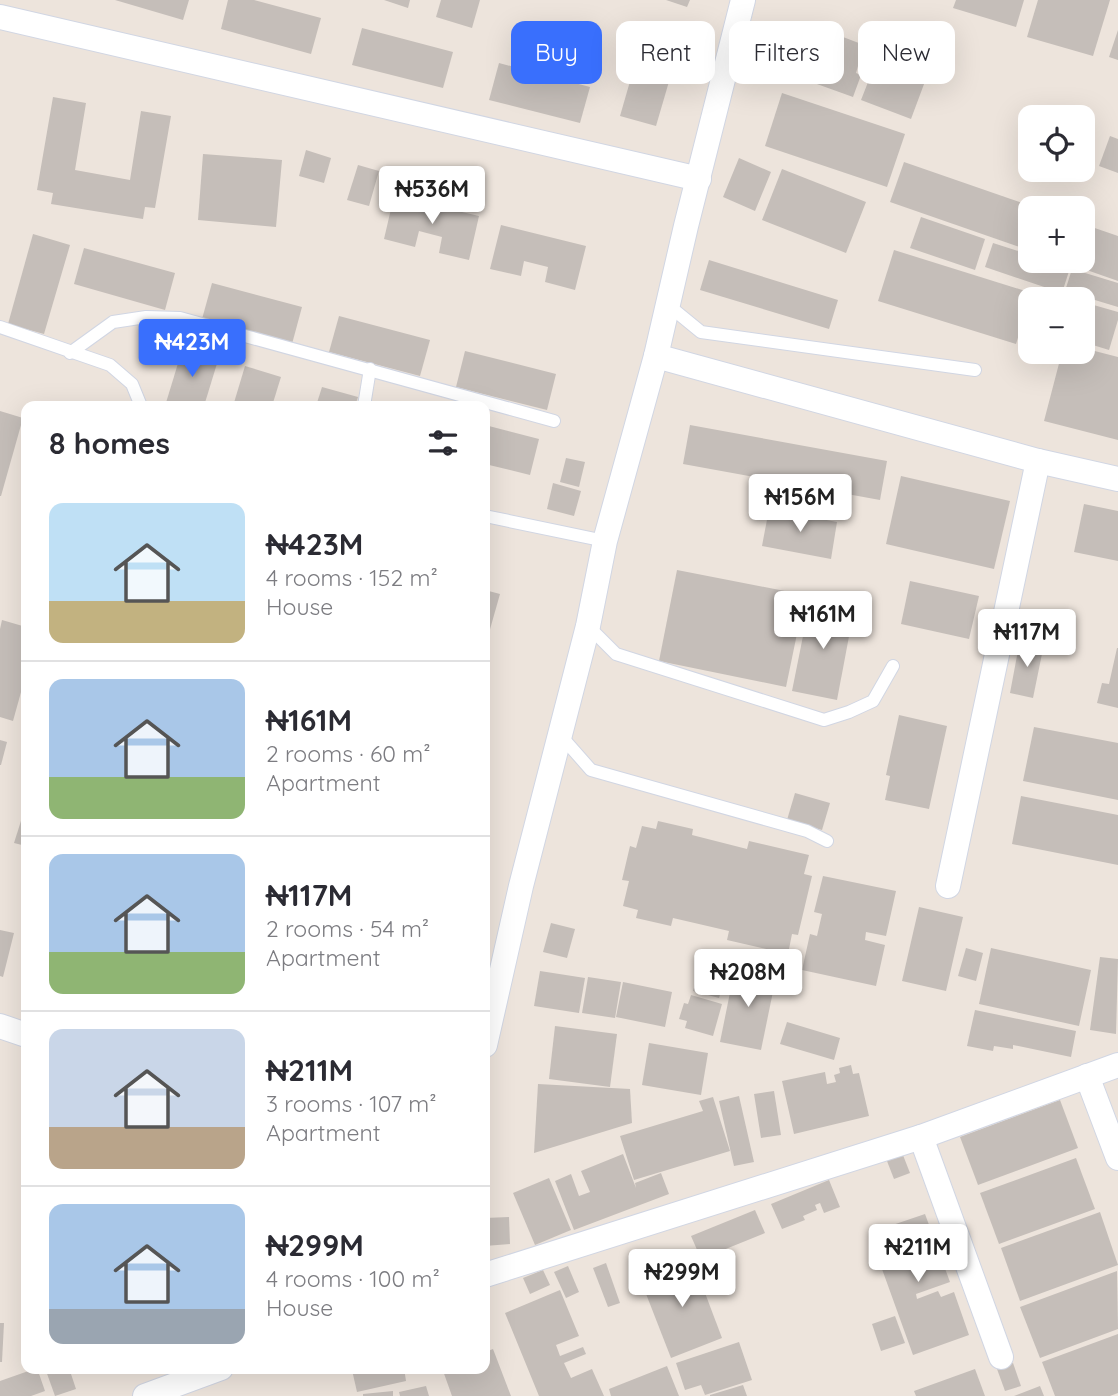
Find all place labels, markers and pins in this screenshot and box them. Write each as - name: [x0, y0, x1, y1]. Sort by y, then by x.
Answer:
- pin: ₦536M: [383, 166, 481, 226]
- pin: ₦423M: [143, 320, 241, 379]
- pin: ₦156M: [751, 475, 849, 534]
- pin: ₦161M: [774, 592, 872, 651]
- pin: ₦117M: [978, 610, 1076, 669]
- pin: ₦208M: [699, 950, 797, 1009]
- pin: ₦211M: [869, 1224, 967, 1284]
- pin: ₦299M: [633, 1250, 731, 1309]

